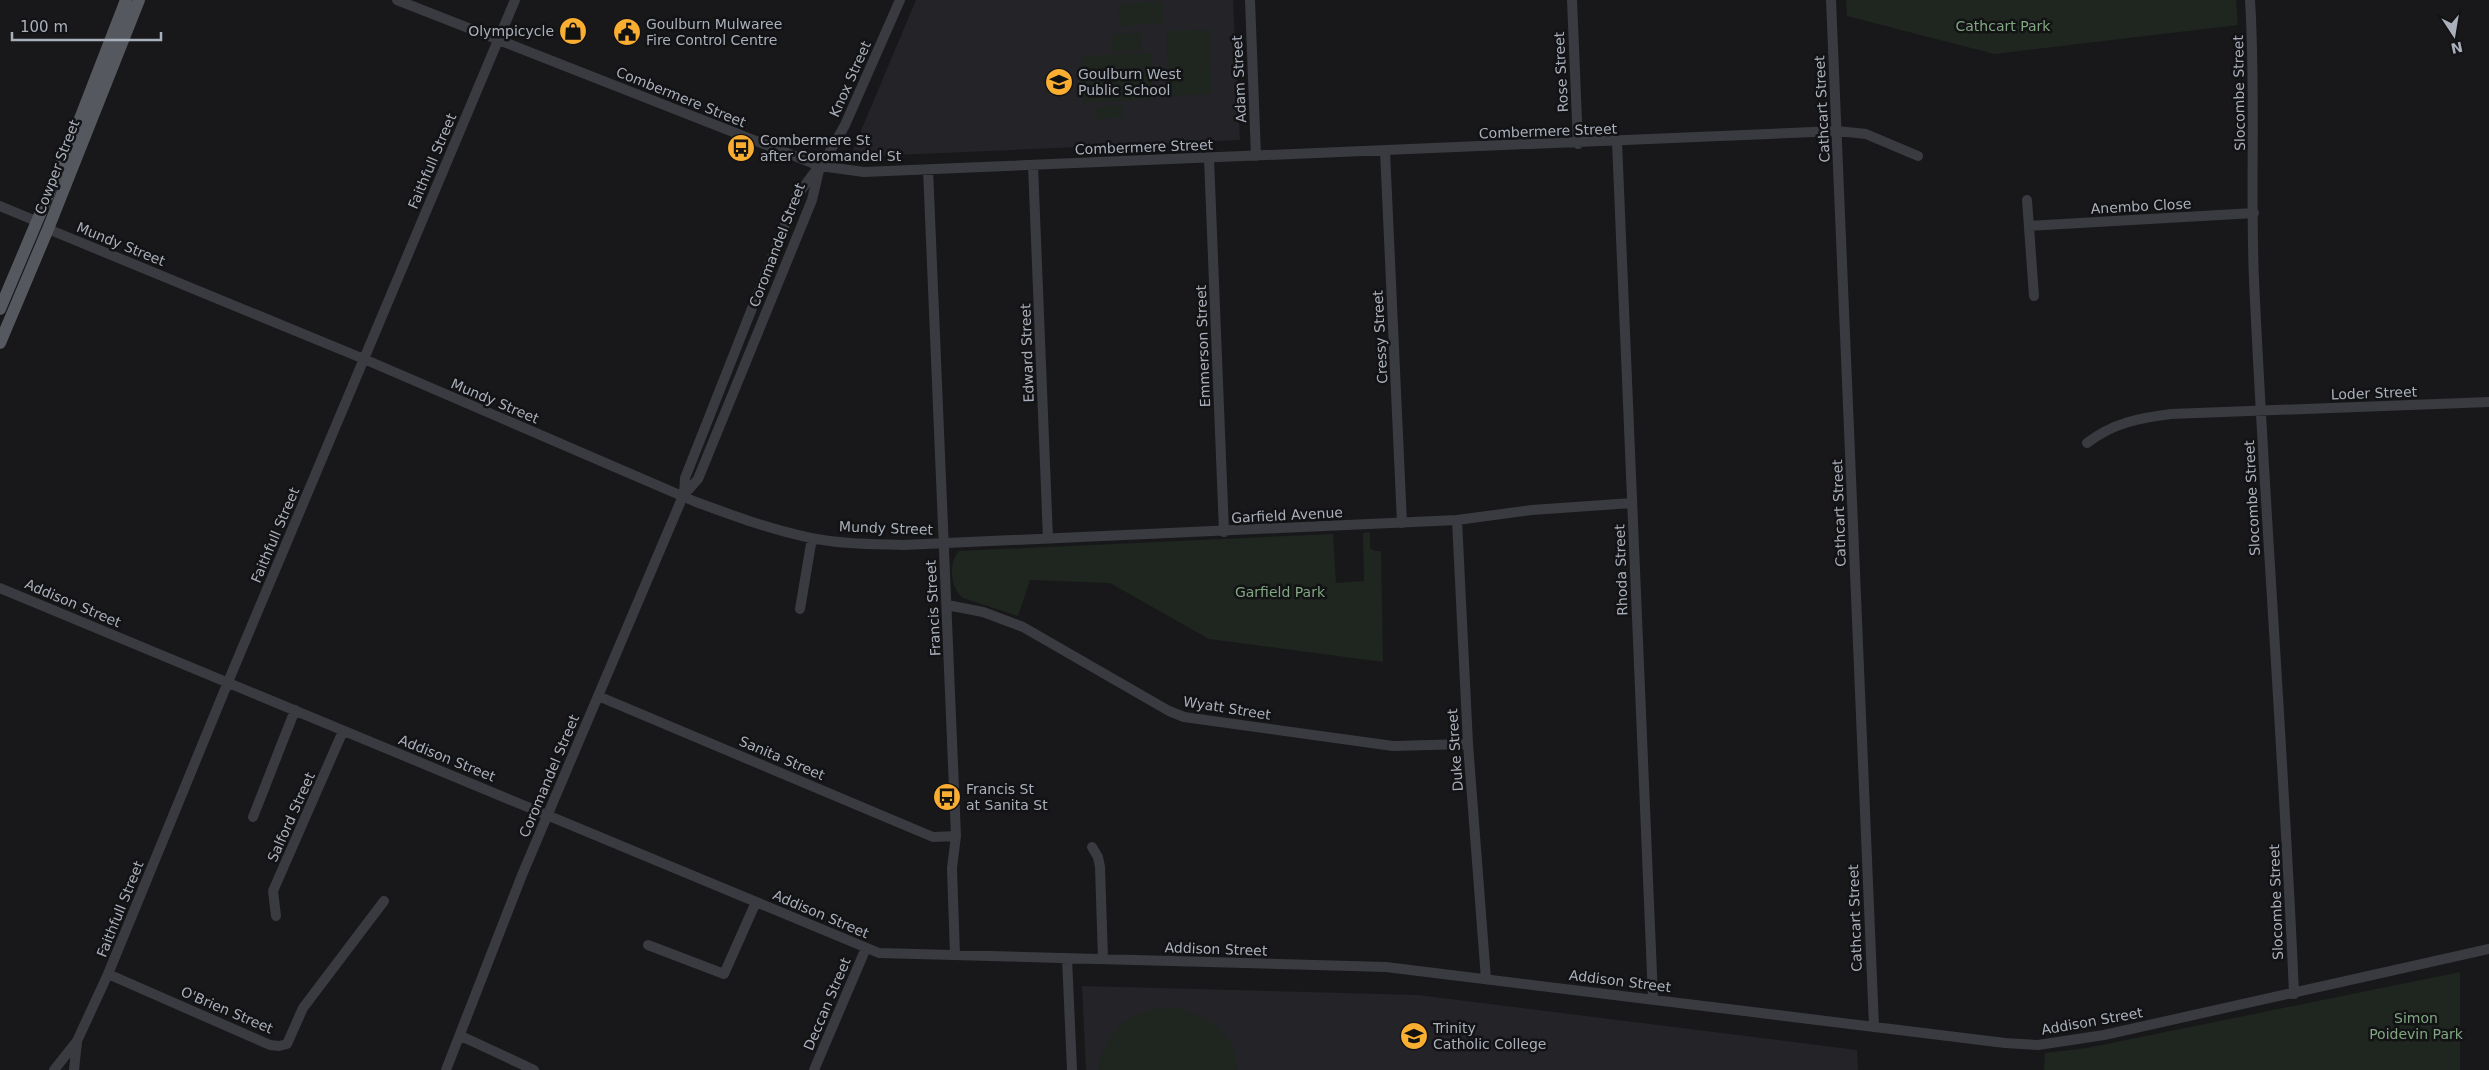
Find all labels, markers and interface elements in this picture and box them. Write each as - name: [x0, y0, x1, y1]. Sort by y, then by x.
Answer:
- scale bar: [12, 10, 161, 42]
- north arrow: [2429, 10, 2479, 60]
- shop icon: Olympicycle: [558, 16, 588, 46]
- place label: Goulburn Mulwaree Fire Control Centre: [646, 16, 782, 48]
- public building icon: Goulburn Mulwaree Fire Control Centre: [612, 17, 642, 47]
- text: 100 m: [20, 18, 68, 36]
- park label: Cathcart Park: [1956, 18, 2051, 34]
- place label: Olympicycle: [468, 23, 554, 39]
- street label: Rose Street: [1551, 31, 1571, 113]
- street label: Adam Street: [1229, 34, 1249, 123]
- street label: Slocombe Street: [2230, 34, 2248, 151]
- street label: Knox Street: [826, 38, 874, 119]
- text: N: [2449, 39, 2464, 57]
- street label: Cathcart Street: [1811, 55, 1833, 163]
- street label: Combermere Street: [614, 64, 749, 131]
- place label: Goulburn West Public School: [1078, 66, 1182, 98]
- school or university icon: Goulburn West Public School: [1044, 67, 1074, 97]
- street label: Faithfull Street: [405, 110, 460, 211]
- street label: Cowper Street: [32, 117, 83, 217]
- street label: Combermere Street: [1479, 121, 1618, 141]
- place label: Combermere St after Coromandel St: [760, 132, 902, 164]
- bus stop icon: Combermere St after Coromandel St: [726, 133, 756, 163]
- street label: Combermere Street: [1075, 137, 1214, 157]
- street label: Coromandel Street: [746, 180, 808, 309]
- street label: Anembo Close: [2090, 195, 2192, 217]
- street label: Mundy Street: [74, 219, 168, 269]
- street label: Emmerson Street: [1193, 284, 1213, 407]
- street label: Cressy Street: [1370, 289, 1390, 384]
- street label: Edward Street: [1017, 303, 1037, 403]
- street label: Mundy Street: [449, 375, 542, 427]
- street label: Loder Street: [2331, 383, 2418, 403]
- street label: Slocombe Street: [2241, 439, 2263, 556]
- street label: Cathcart Street: [1829, 459, 1849, 567]
- street label: Faithfull Street: [248, 484, 303, 585]
- street label: Garfield Avenue: [1231, 504, 1343, 526]
- street label: Mundy Street: [839, 518, 934, 538]
- street label: Rhoda Street: [1611, 523, 1631, 616]
- street label: Francis Street: [922, 559, 944, 656]
- street label: Addison Street: [23, 576, 124, 631]
- park label: Garfield Park: [1235, 584, 1326, 600]
- street label: Wyatt Street: [1182, 693, 1272, 723]
- street label: Duke Street: [1444, 708, 1466, 792]
- street label: Coromandel Street: [516, 712, 582, 840]
- street label: Addison Street: [396, 731, 498, 785]
- street label: Sanita Street: [737, 733, 828, 783]
- street label: Salford Street: [264, 769, 318, 864]
- place label: Francis St at Sanita St: [966, 781, 1048, 813]
- bus stop icon: Francis St at Sanita St: [932, 782, 962, 812]
- street label: Slocombe Street: [2266, 843, 2286, 960]
- street label: Faithfull Street: [93, 858, 147, 959]
- street label: Cathcart Street: [1845, 864, 1865, 972]
- street label: Addison Street: [771, 887, 872, 942]
- street label: Addison Street: [1164, 939, 1268, 959]
- street label: Deccan Street: [800, 955, 854, 1053]
- street label: Addison Street: [1568, 967, 1672, 995]
- street label: O'Brien Street: [178, 983, 276, 1037]
- street label: Addison Street: [2040, 1004, 2144, 1038]
- park label: Simon Poidevin Park: [2369, 1010, 2464, 1042]
- place label: Trinity Catholic College: [1432, 1020, 1546, 1052]
- school or university icon: Trinity Catholic College: [1399, 1021, 1429, 1051]

